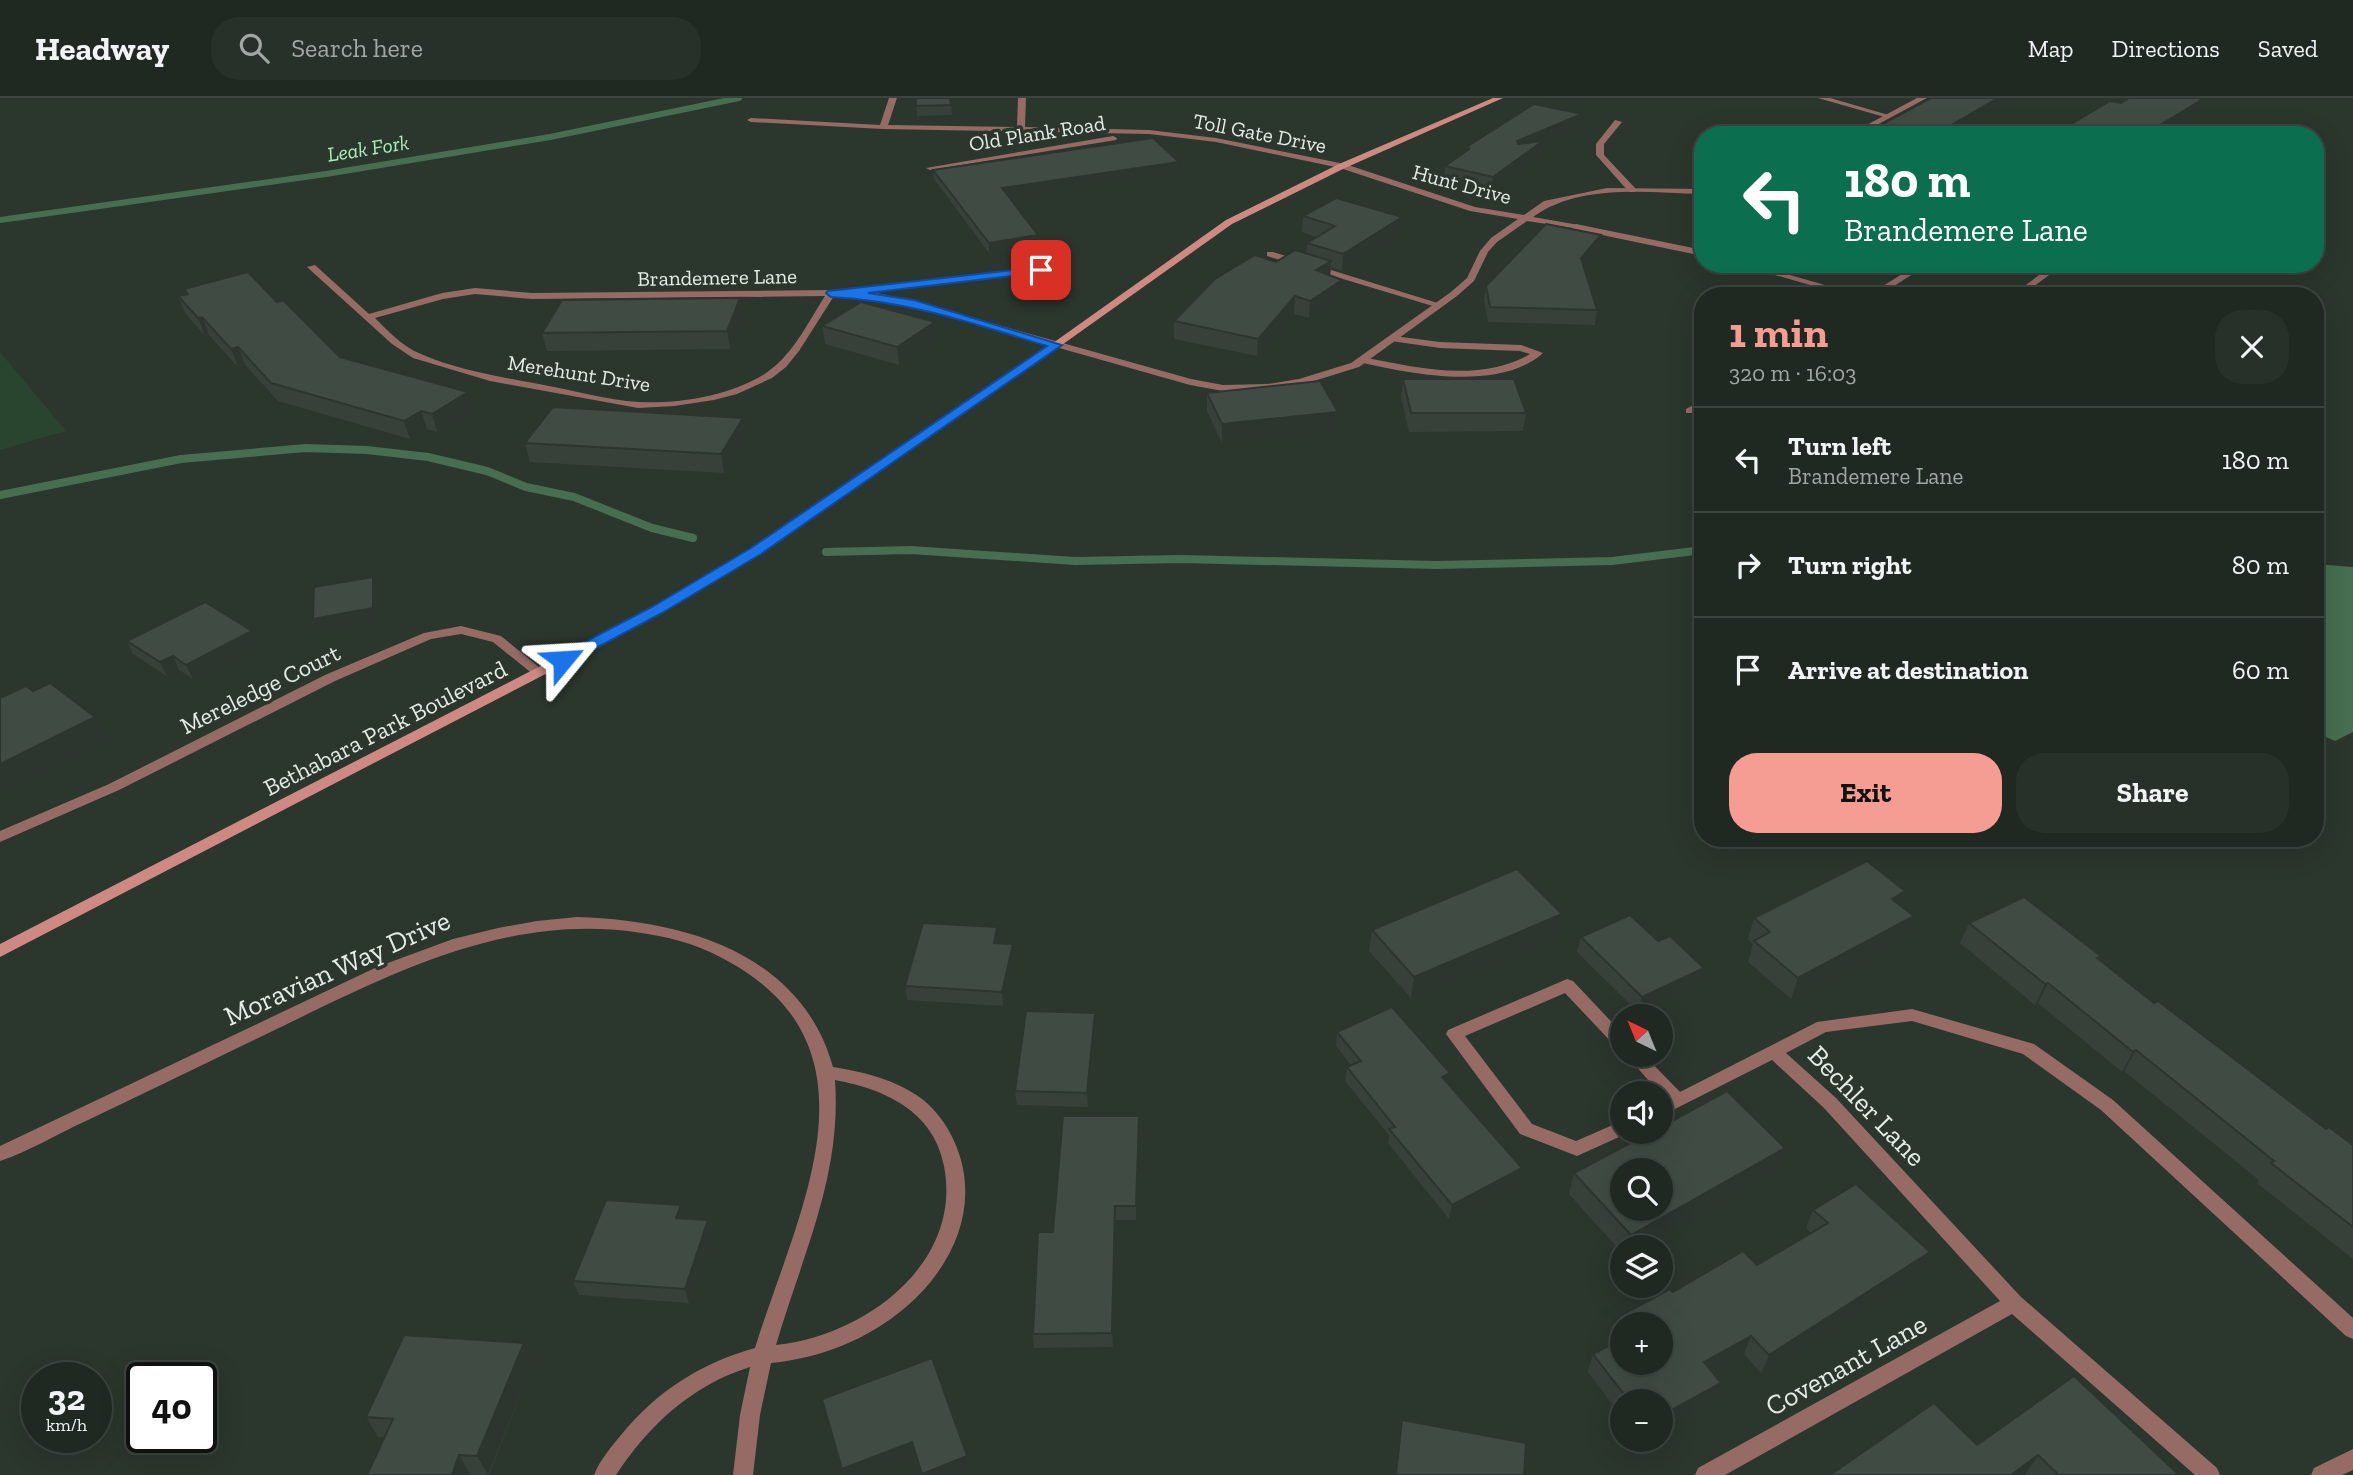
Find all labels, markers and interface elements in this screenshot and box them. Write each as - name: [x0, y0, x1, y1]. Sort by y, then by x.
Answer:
- search box: [211, 17, 701, 80]
- text: Headway: [35, 29, 169, 68]
- icon: search: [235, 29, 273, 67]
- text: Search here: [291, 32, 423, 64]
- text: Map: [2028, 34, 2074, 63]
- text: Directions: [2112, 34, 2220, 63]
- text: Saved: [2258, 34, 2318, 63]
- street label: Toll Gate Drive: [1191, 108, 1329, 158]
- street label: Old Plank Road: [967, 110, 1107, 156]
- water label: Leak Fork: [325, 129, 411, 167]
- text: 180 m: [1844, 151, 1971, 210]
- icon: left: [1729, 154, 1820, 245]
- street label: Hunt Drive: [1410, 159, 1514, 209]
- text: Brandemere Lane: [1844, 211, 2088, 249]
- pin: [1011, 240, 1071, 300]
- icon: arrive: [1022, 251, 1060, 289]
- street label: Brandemere Lane: [637, 263, 797, 291]
- text: 1 min: [1729, 307, 1828, 358]
- button: close: [2215, 310, 2289, 384]
- street label: Merehunt Drive: [506, 349, 652, 397]
- text: 320 m · 16:03: [1729, 359, 1857, 387]
- text: Turn left: [1788, 430, 1891, 462]
- icon: left: [1729, 441, 1767, 479]
- text: 180 m: [2222, 444, 2289, 476]
- text: Brandemere Lane: [1788, 462, 1963, 490]
- icon: right: [1729, 546, 1767, 584]
- text: Turn right: [1788, 549, 1911, 581]
- text: 80 m: [2232, 549, 2289, 581]
- position arrow: [526, 623, 600, 697]
- street label: Mereledge Court: [175, 638, 345, 740]
- icon: arrive: [1729, 651, 1767, 689]
- street label: Bethabara Park Boulevard: [259, 654, 511, 802]
- text: Arrive at destination: [1788, 654, 2028, 686]
- text: 60 m: [2232, 654, 2289, 686]
- button: Exit: [1729, 753, 2002, 833]
- button: Share: [2016, 753, 2289, 833]
- street label: Moravian Way Drive: [219, 903, 455, 1033]
- north arrow: [1610, 1004, 1673, 1068]
- map controls: [1610, 1004, 1673, 1452]
- street label: Bechler Lane: [1801, 1039, 1933, 1173]
- button: sound: [1610, 1081, 1673, 1144]
- button: search: [1610, 1158, 1673, 1221]
- button: layers: [1610, 1235, 1673, 1298]
- street label: Covenant Lane: [1760, 1307, 1932, 1423]
- button: +: [1610, 1312, 1673, 1375]
- speed limit sign: 40: [126, 1362, 217, 1453]
- text: 32: [48, 1377, 85, 1419]
- button: −: [1610, 1389, 1673, 1452]
- text: km/h: [46, 1414, 87, 1436]

